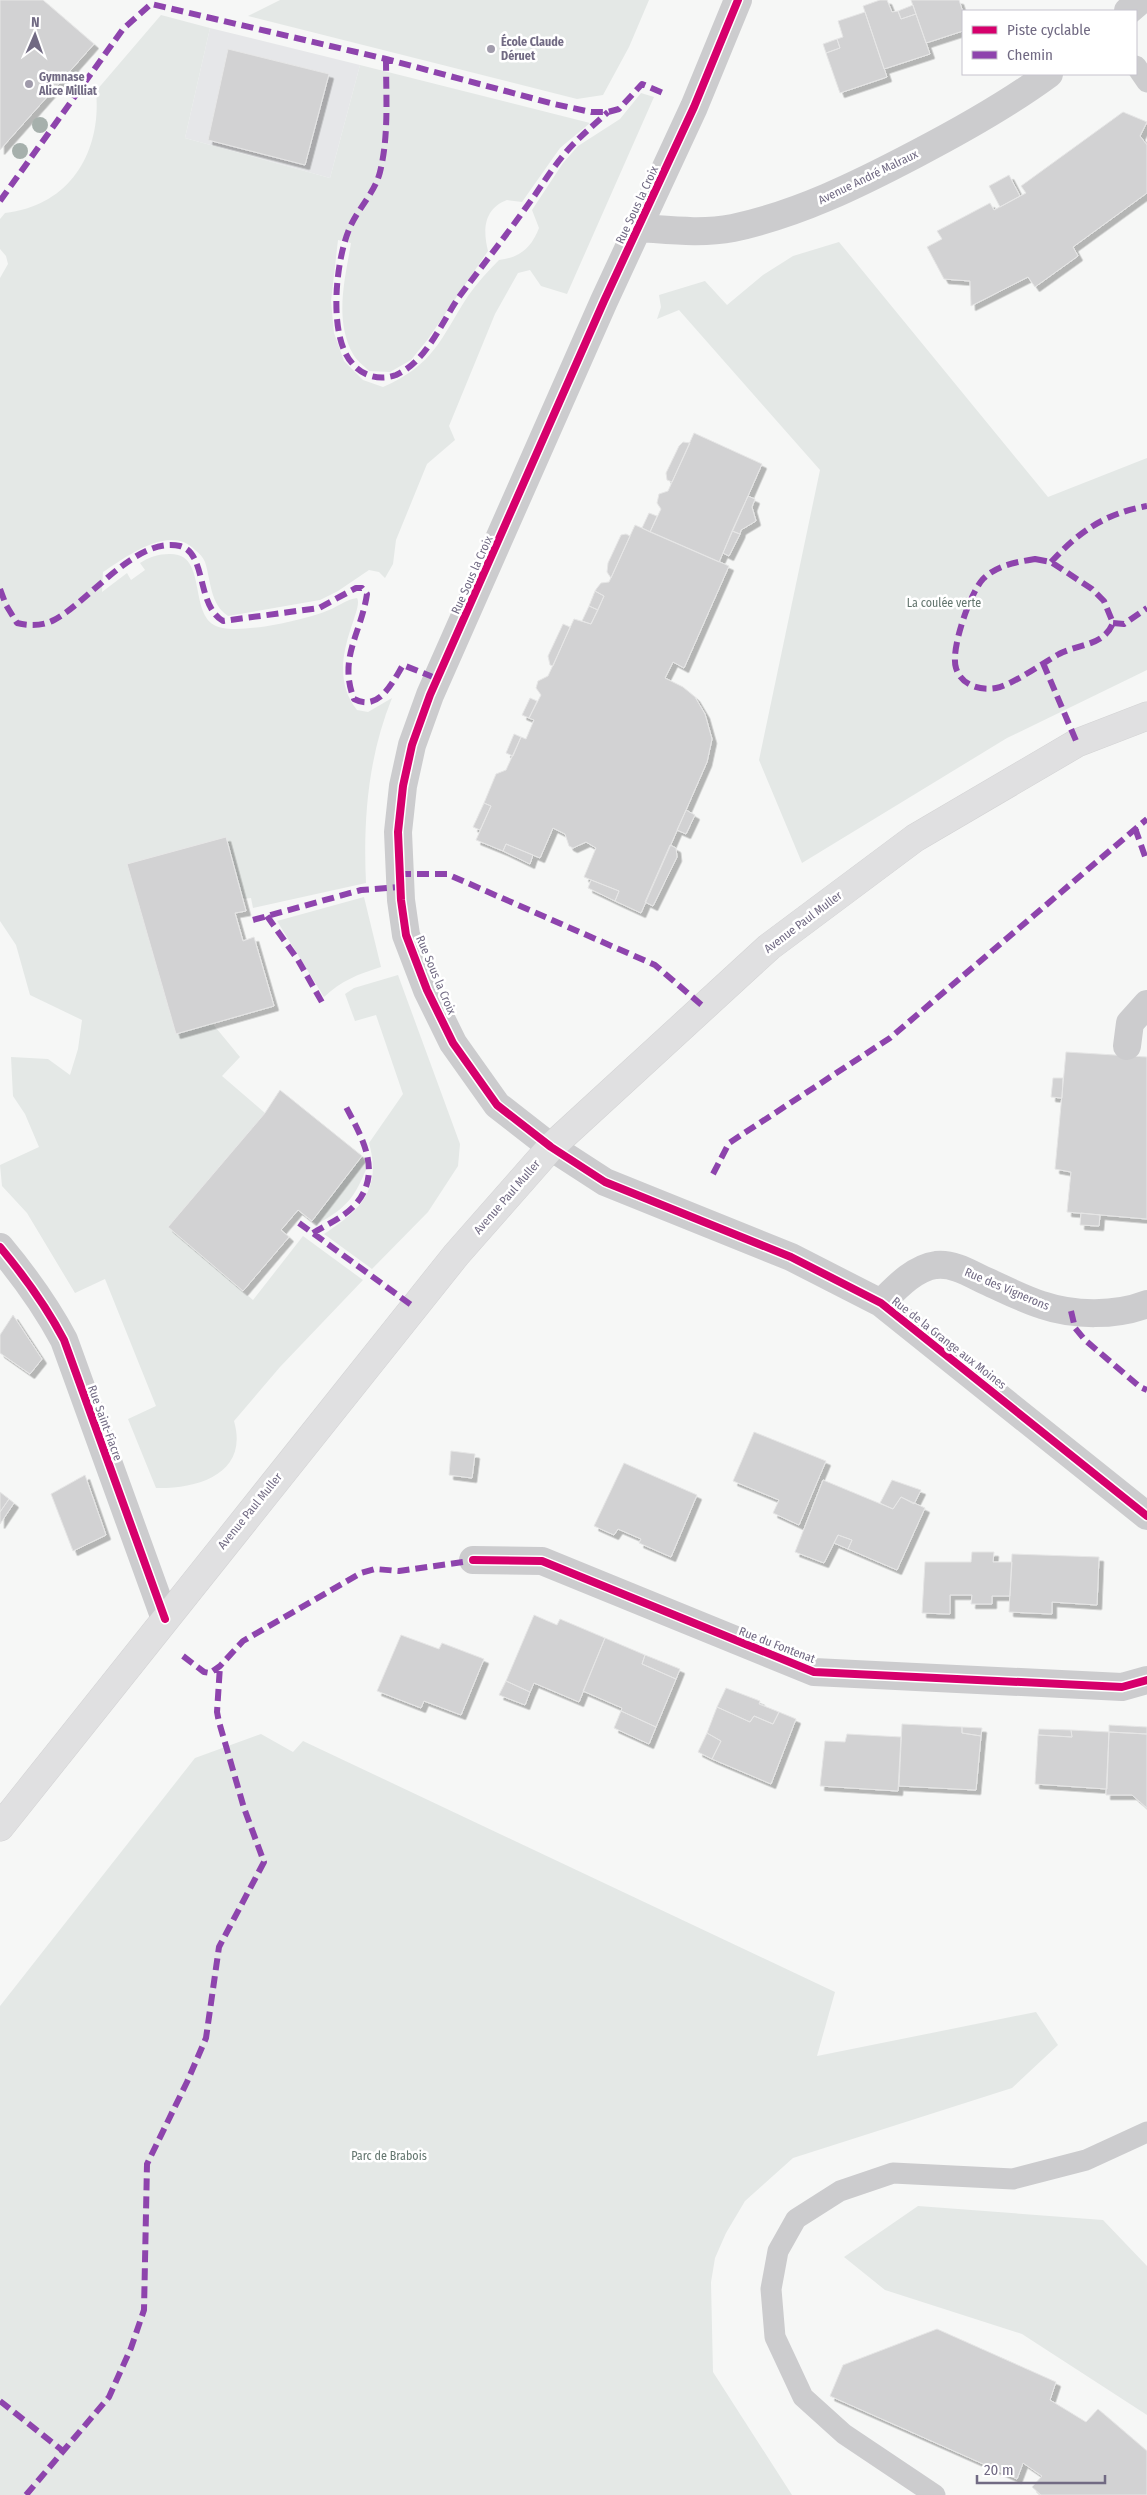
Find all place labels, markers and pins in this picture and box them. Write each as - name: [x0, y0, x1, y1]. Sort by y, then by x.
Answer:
- place label: École Claude Déruet: [501, 33, 564, 63]
- marker: École Claude Déruet: [485, 43, 497, 55]
- place label: Gymnase Alice Milliat: [38, 70, 98, 98]
- marker: Gymnase Alice Milliat: [23, 78, 35, 90]

